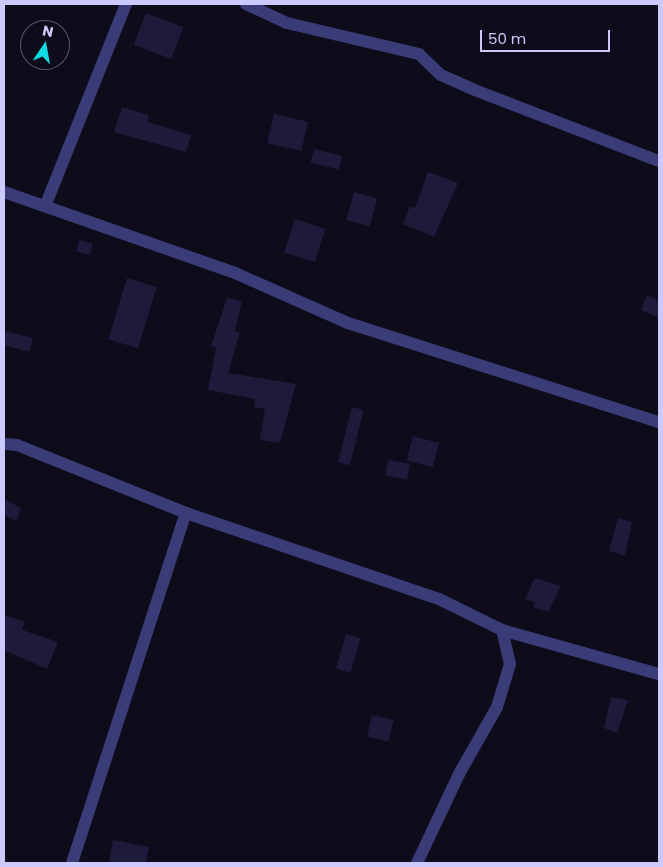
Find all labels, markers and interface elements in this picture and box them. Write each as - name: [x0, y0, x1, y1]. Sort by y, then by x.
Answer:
- north arrow: [20, 20, 70, 70]
- text: N: [41, 20, 55, 42]
- scale bar: [483, 20, 613, 52]
- text: 50 m: [488, 28, 526, 49]

